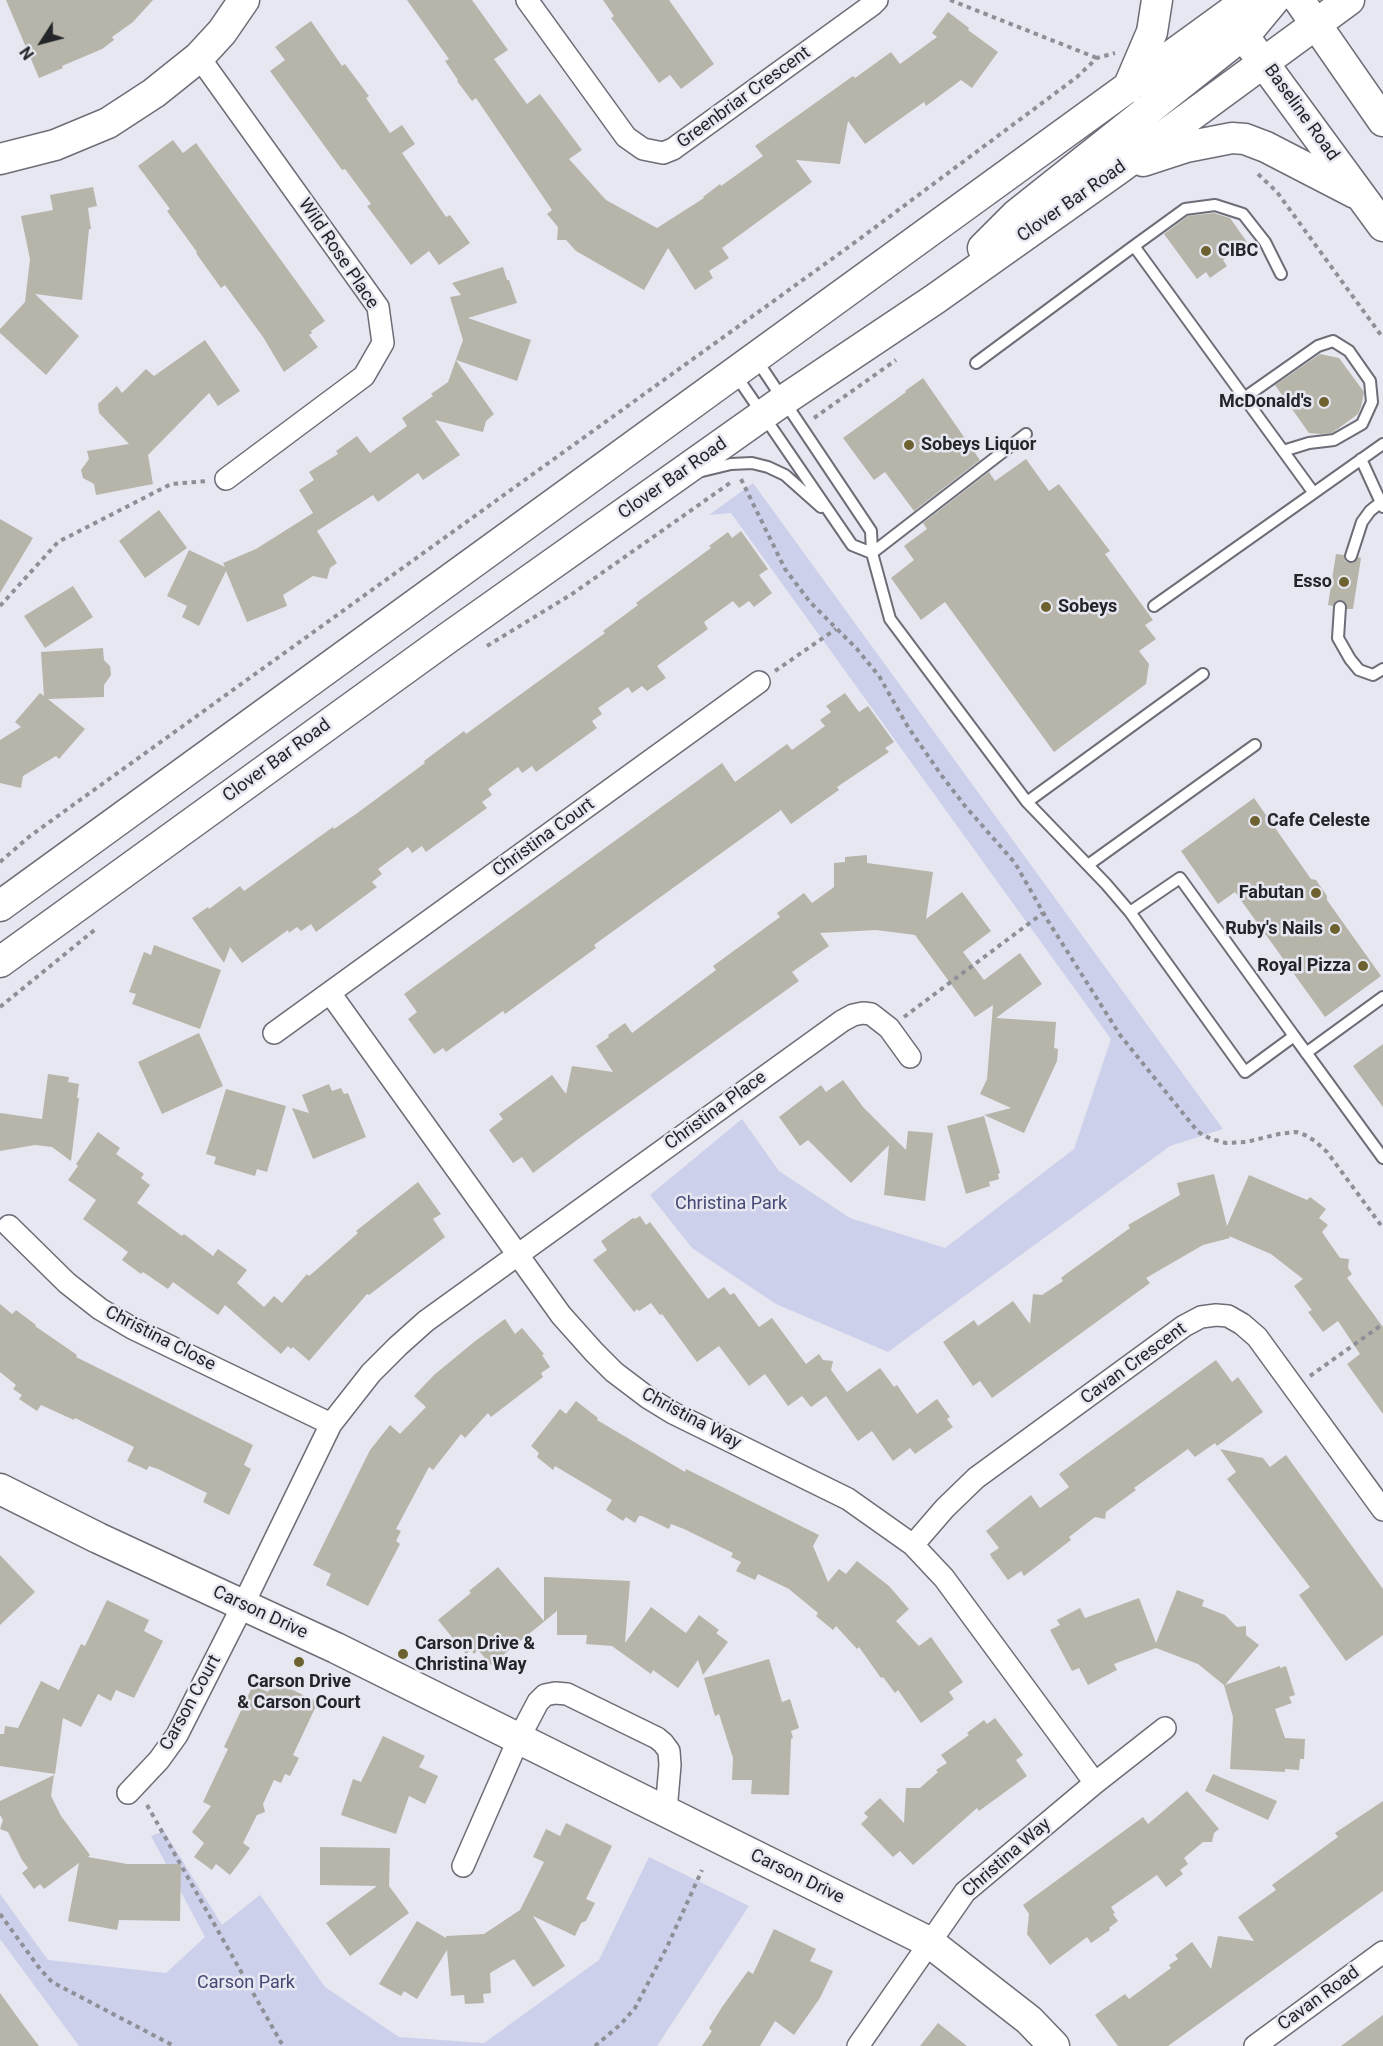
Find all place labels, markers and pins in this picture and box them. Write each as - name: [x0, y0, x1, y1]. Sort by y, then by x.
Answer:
- place label: CIBC: [1218, 240, 1258, 262]
- marker: CIBC: [1199, 244, 1213, 258]
- place label: McDonald's: [1219, 391, 1312, 413]
- marker: McDonald's: [1317, 395, 1331, 409]
- place label: Sobeys Liquor: [921, 434, 1036, 456]
- marker: Sobeys Liquor: [902, 438, 916, 452]
- place label: Esso: [1293, 571, 1332, 593]
- marker: Esso: [1337, 575, 1351, 589]
- place label: Sobeys: [1058, 596, 1117, 618]
- marker: Sobeys: [1039, 600, 1053, 614]
- place label: Cafe Celeste: [1267, 810, 1370, 832]
- marker: Cafe Celeste: [1248, 814, 1262, 828]
- place label: Fabutan: [1239, 882, 1304, 904]
- marker: Fabutan: [1309, 886, 1323, 900]
- place label: Ruby's Nails: [1225, 918, 1323, 940]
- marker: Ruby's Nails: [1328, 922, 1342, 936]
- place label: Royal Pizza: [1257, 955, 1351, 977]
- marker: Royal Pizza: [1356, 959, 1370, 973]
- place label: Carson Drive & Christina Way: [415, 1633, 535, 1676]
- marker: Carson Drive & Christina Way: [396, 1647, 410, 1661]
- marker: Carson Drive & Carson Court: [292, 1655, 306, 1669]
- place label: Carson Drive & Carson Court: [237, 1671, 361, 1714]

